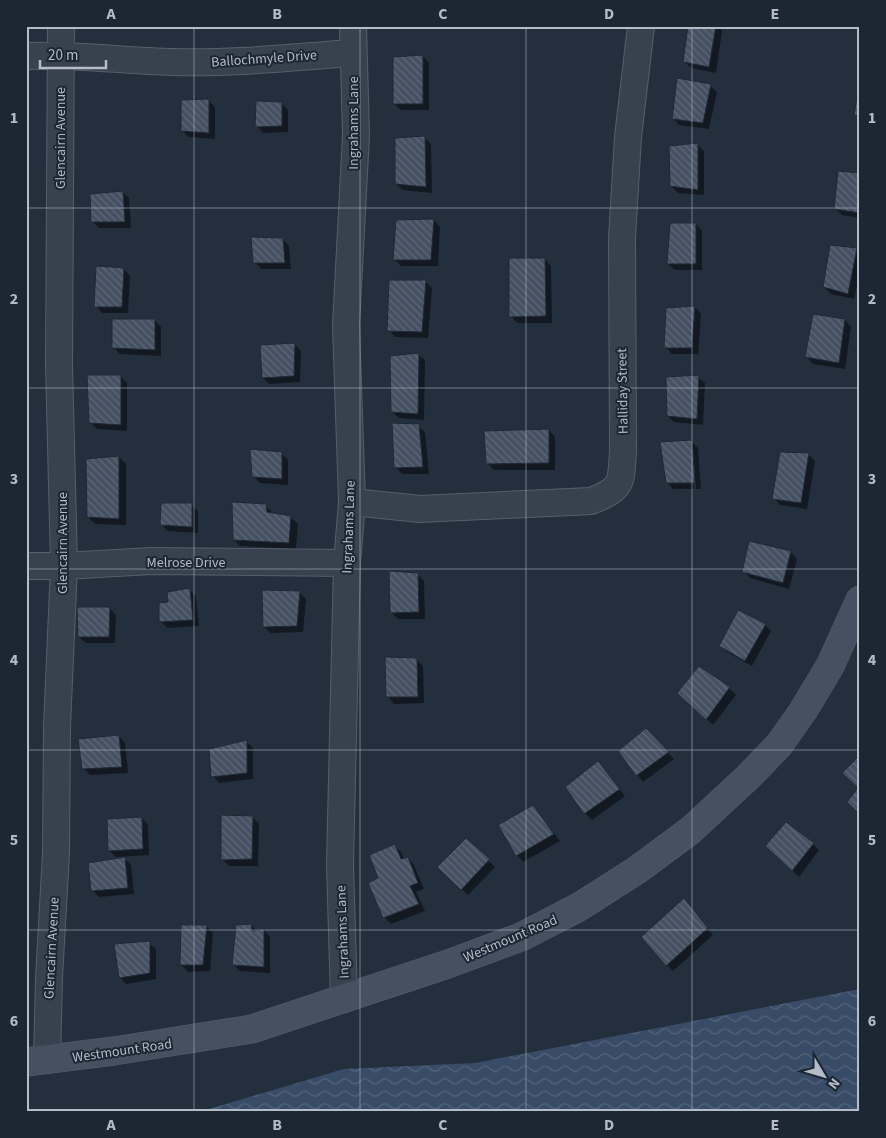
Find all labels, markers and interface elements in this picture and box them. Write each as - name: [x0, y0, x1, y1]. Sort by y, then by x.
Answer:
- text: A: [105, 3, 116, 25]
- text: B: [272, 3, 282, 25]
- text: C: [438, 3, 448, 25]
- text: D: [604, 3, 614, 25]
- text: E: [771, 3, 779, 25]
- scale bar: [40, 38, 106, 70]
- text: 20 m: [48, 45, 78, 66]
- street label: Ballochmyle Drive: [211, 45, 318, 73]
- street label: Ingrahams Lane: [344, 76, 364, 170]
- street label: Glencairn Avenue: [51, 87, 71, 189]
- text: 1: [10, 107, 18, 129]
- text: 1: [868, 107, 876, 129]
- text: 2: [10, 288, 18, 310]
- text: 2: [868, 288, 876, 310]
- street label: Halliday Street: [612, 348, 634, 434]
- text: 3: [10, 468, 18, 490]
- text: 3: [868, 468, 876, 490]
- street label: Ingrahams Lane: [337, 480, 361, 574]
- street label: Glencairn Avenue: [53, 492, 73, 594]
- street label: Melrose Drive: [147, 553, 226, 573]
- text: 4: [10, 649, 19, 671]
- text: 4: [868, 649, 877, 671]
- text: 5: [10, 829, 18, 851]
- text: 5: [868, 829, 876, 851]
- street label: Ingrahams Lane: [331, 885, 355, 979]
- street label: Glencairn Avenue: [39, 897, 65, 1000]
- street label: Westmount Road: [460, 910, 560, 968]
- text: 6: [10, 1010, 18, 1032]
- text: 6: [868, 1010, 876, 1032]
- street label: Westmount Road: [71, 1034, 173, 1068]
- north arrow: [798, 1050, 848, 1100]
- text: N: [823, 1074, 844, 1093]
- text: A: [105, 1114, 116, 1136]
- text: B: [272, 1114, 282, 1136]
- text: C: [438, 1114, 448, 1136]
- text: D: [604, 1114, 614, 1136]
- text: E: [771, 1114, 779, 1136]

